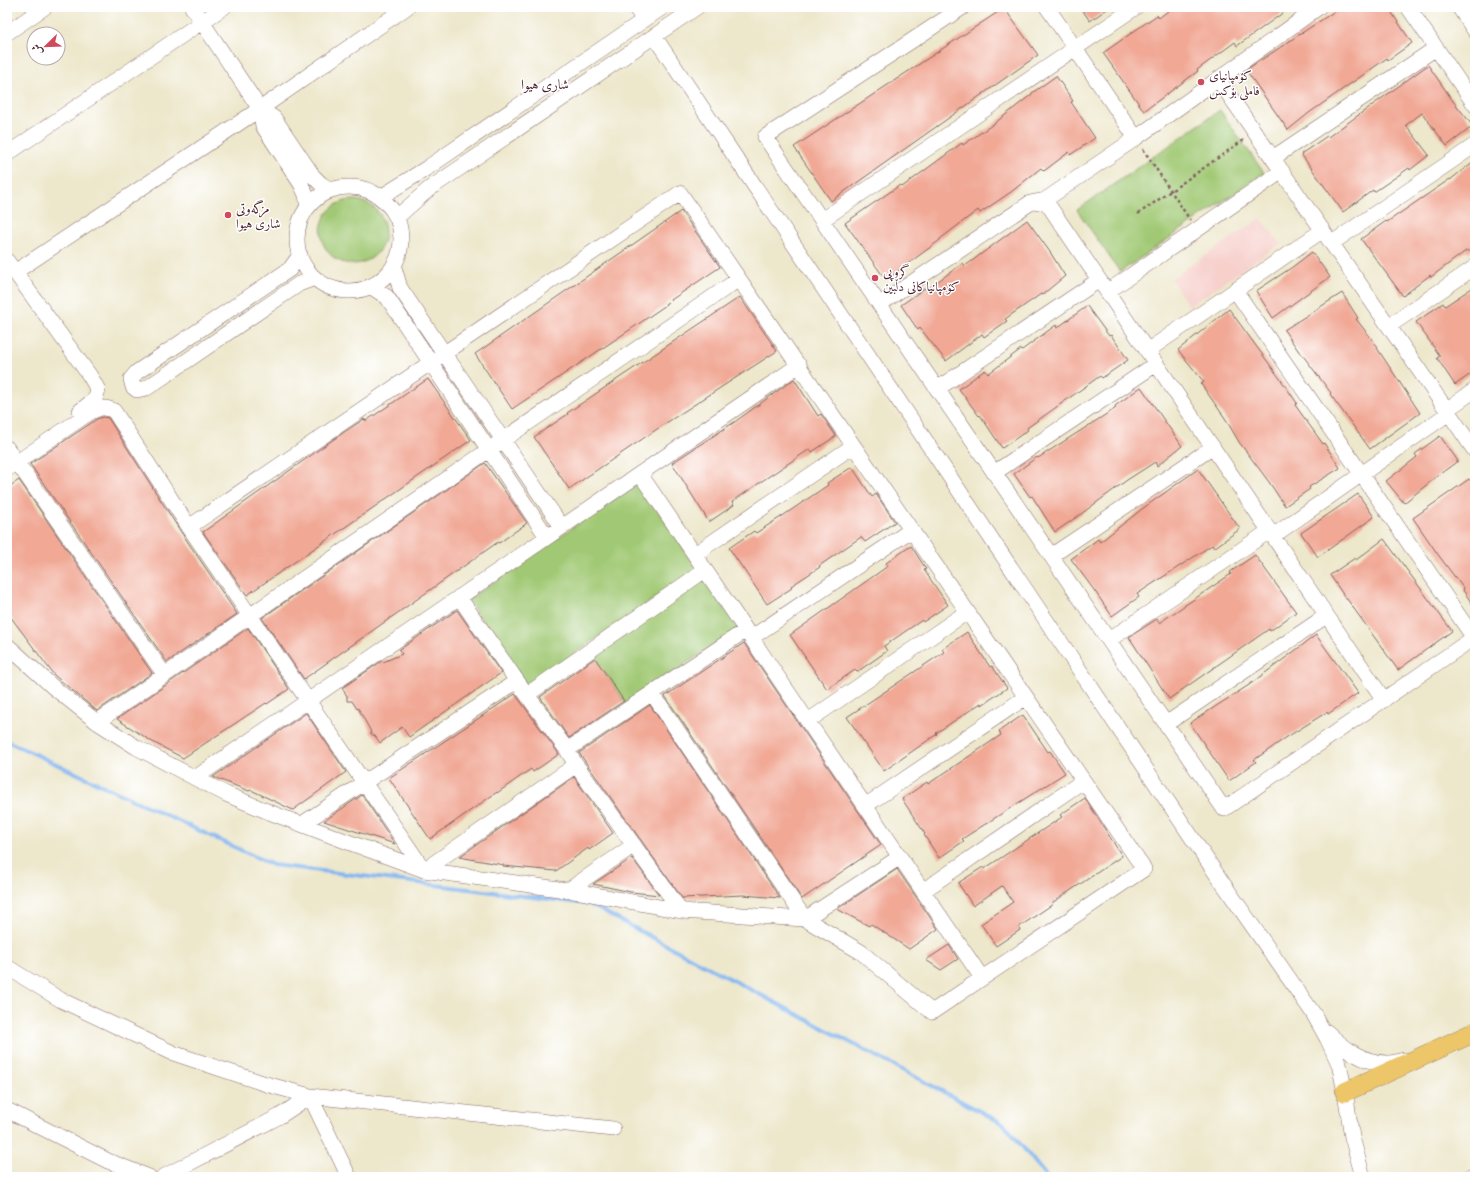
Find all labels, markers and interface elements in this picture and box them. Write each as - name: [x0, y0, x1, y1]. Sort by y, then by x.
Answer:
- north arrow: [26, 26, 66, 66]
- text: ش: [29, 42, 45, 57]
- place label: کۆمپانیای فاملی بۆکس: [1209, 68, 1260, 101]
- district label: شاری هیوا: [521, 76, 569, 93]
- marker: کۆمپانیای فاملی بۆکس: [1196, 77, 1206, 87]
- place label: مزگەوتی شاری هیوا: [236, 199, 281, 232]
- marker: مزگەوتی شاری هیوا: [223, 210, 233, 220]
- place label: گروپی کۆمپانیاکانی دڵبین: [883, 263, 960, 296]
- marker: گروپی کۆمپانیاکانی دڵبین: [870, 273, 880, 283]

